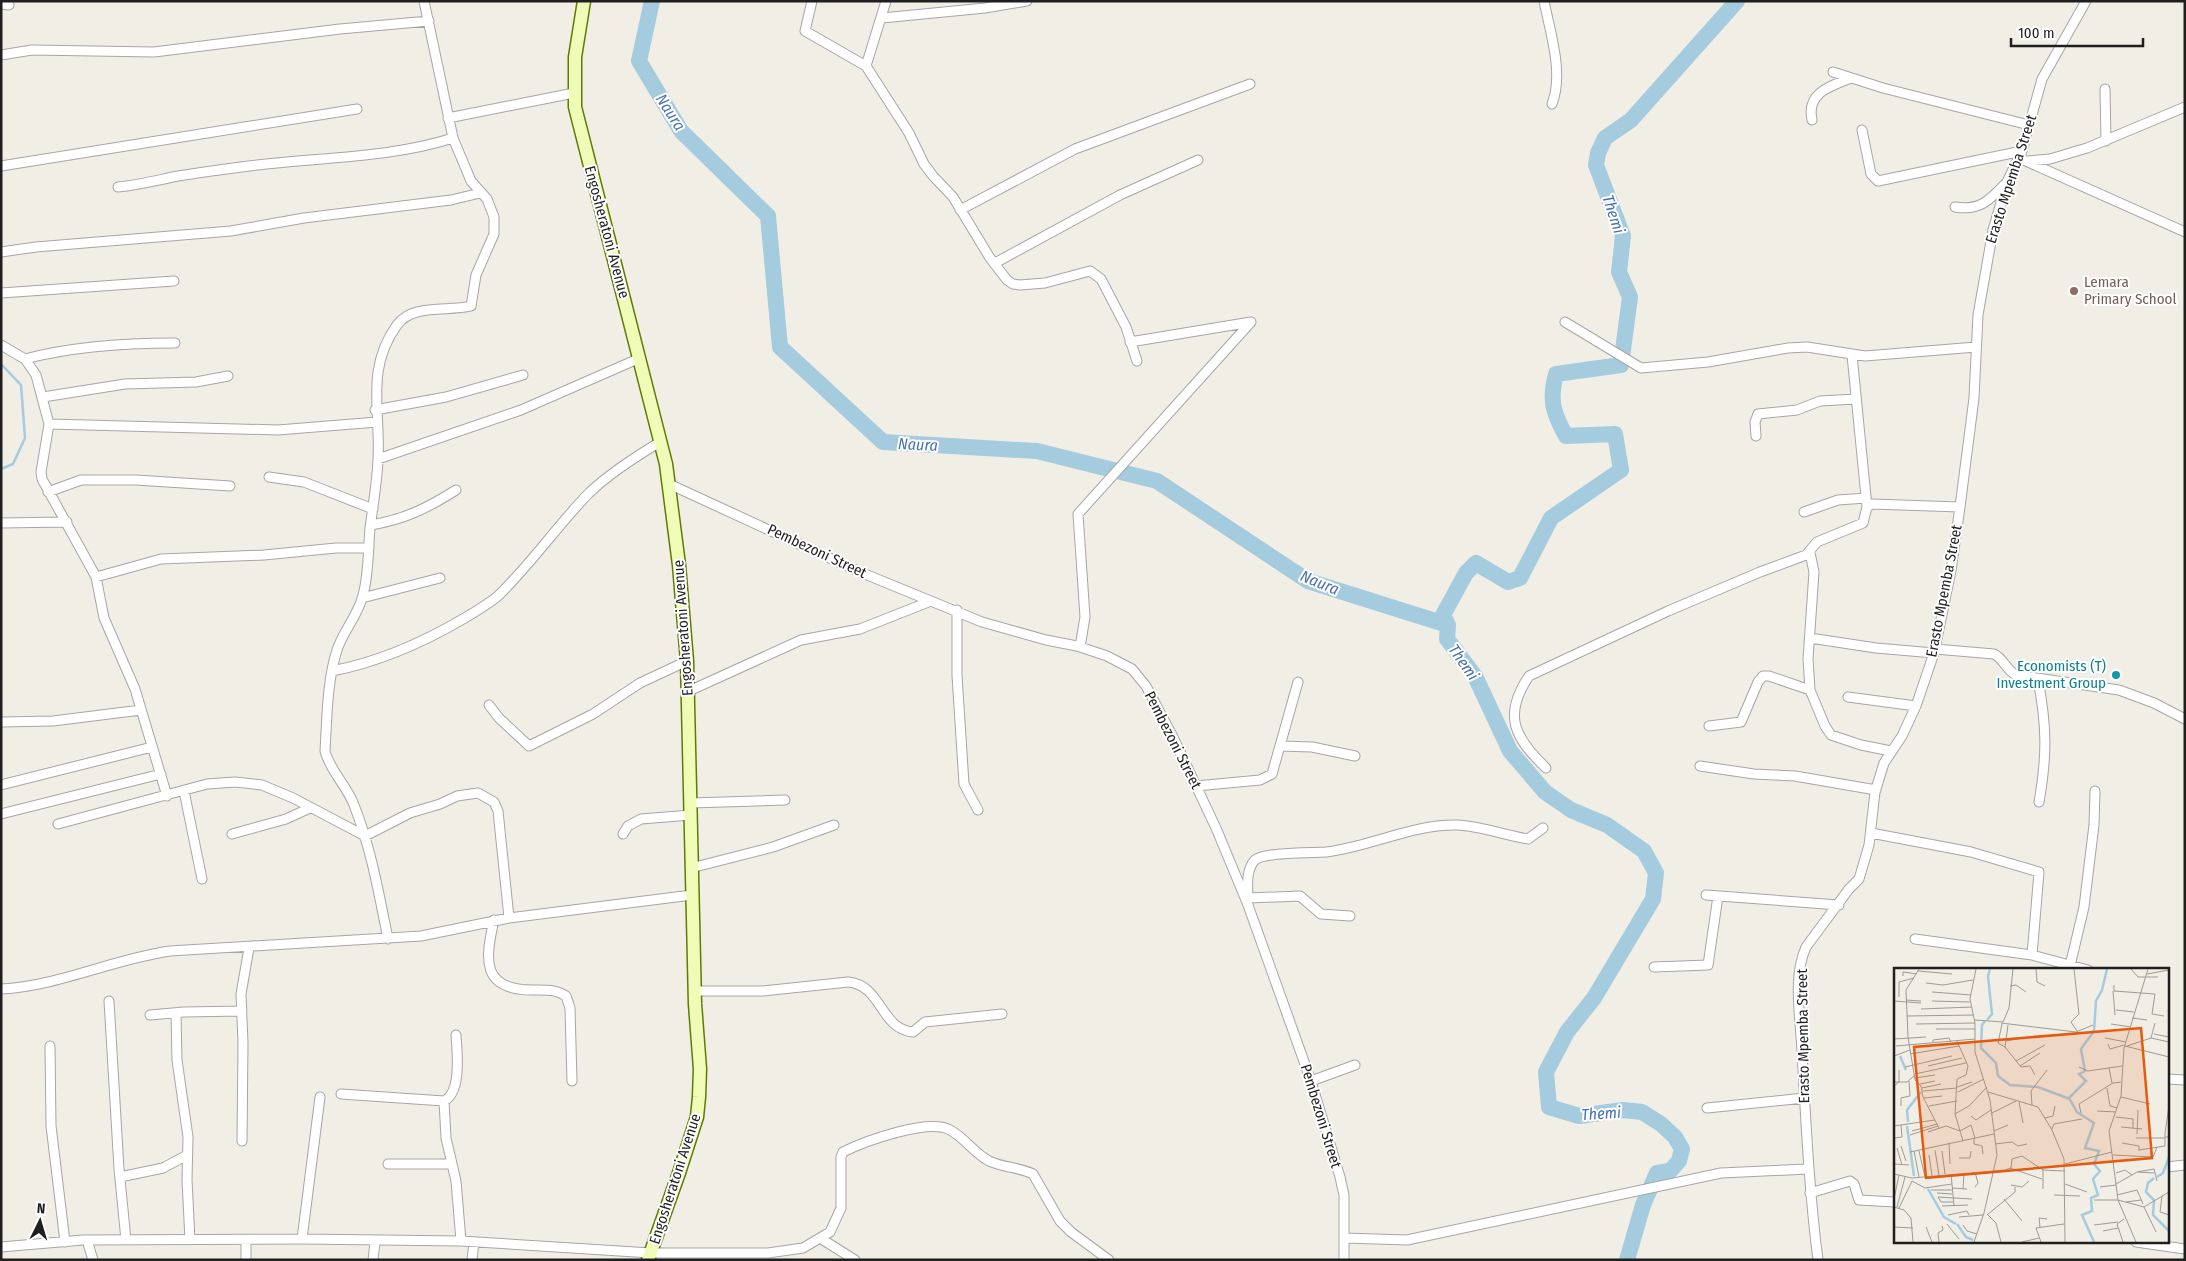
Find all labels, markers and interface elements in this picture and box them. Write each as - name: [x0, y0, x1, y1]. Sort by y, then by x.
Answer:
- scale bar: [2011, 15, 2144, 47]
- text: 100 m: [2018, 24, 2055, 42]
- water label: Naura: [652, 90, 689, 134]
- street label: Erasto Mpemba Street: [1982, 112, 2040, 246]
- street label: Engosheratoni Avenue: [581, 164, 633, 300]
- water label: Themi: [1598, 192, 1629, 236]
- place label: Lemara Primary School: [2084, 273, 2176, 308]
- marker: Lemara Primary School: [2068, 285, 2080, 297]
- water label: Naura: [898, 434, 938, 455]
- street label: Pembezoni Street: [765, 520, 870, 582]
- street label: Erasto Mpemba Street: [1922, 523, 1966, 659]
- street label: Engosheratoni Avenue: [669, 559, 697, 697]
- water label: Naura: [1298, 566, 1342, 599]
- water label: Themi: [1444, 641, 1483, 684]
- place label: Economists (T) Investment Group: [1997, 657, 2106, 692]
- marker: Economists (T) Investment Group: [2110, 669, 2122, 681]
- street label: Pembezoni Street: [1141, 688, 1205, 792]
- street label: Erasto Mpemba Street: [1793, 968, 1813, 1103]
- inset map: [1894, 968, 2168, 1244]
- street label: Pembezoni Street: [1297, 1062, 1345, 1170]
- water label: Themi: [1581, 1103, 1621, 1124]
- street label: Engosheratoni Avenue: [645, 1111, 705, 1247]
- north arrow: [15, 1196, 65, 1246]
- text: N: [36, 1200, 46, 1217]

